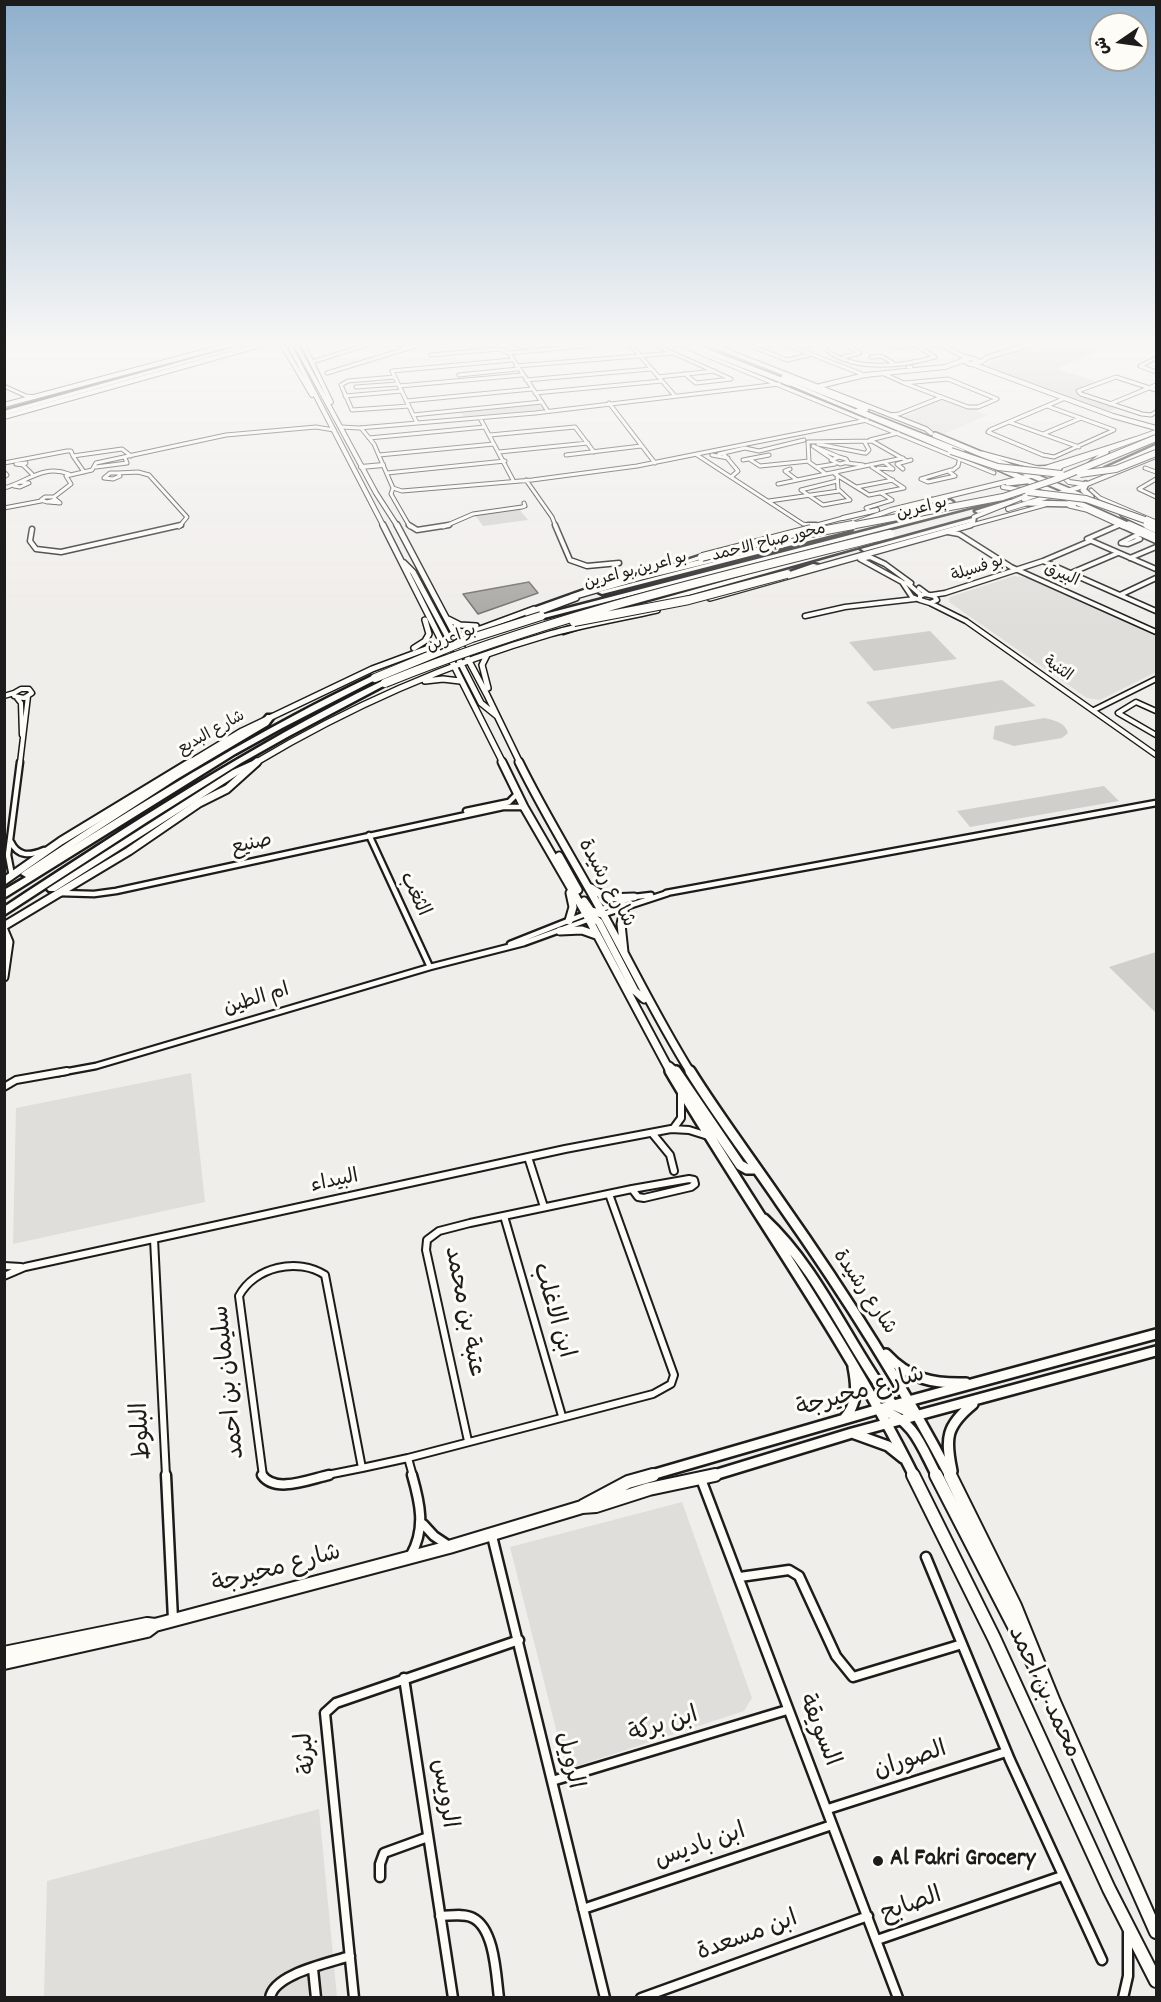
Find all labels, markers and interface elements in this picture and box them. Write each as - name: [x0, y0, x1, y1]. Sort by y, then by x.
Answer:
- north arrow: [1089, 12, 1149, 72]
- text: ش: [1090, 35, 1116, 57]
- street label: بو اعرين: [895, 494, 949, 526]
- street label: محور صباح الاحمد: [710, 521, 828, 567]
- street label: بو اعرين,بو اعرين: [583, 549, 689, 595]
- street label: بو فسيلة: [949, 553, 1007, 587]
- street label: البيرق: [1041, 560, 1081, 592]
- street label: بو اعرين: [425, 622, 479, 658]
- street label: الثنية: [1039, 653, 1075, 687]
- street label: شارع البديع: [175, 708, 249, 760]
- street label: صنيع: [229, 830, 275, 862]
- street label: شارع رشيدة: [571, 836, 639, 932]
- street label: الثغب: [392, 869, 434, 921]
- street label: ام الطين: [221, 980, 293, 1022]
- street label: البيداء: [309, 1166, 361, 1200]
- street label: عتبة بن محمد: [435, 1244, 489, 1380]
- street label: شارع رشيدة: [826, 1246, 900, 1340]
- street label: ابن الاغلب: [524, 1260, 578, 1362]
- street label: سليمان بن احمد: [209, 1304, 253, 1460]
- street label: شارع محيرجة: [794, 1362, 928, 1426]
- street label: البلوط: [128, 1402, 160, 1460]
- street label: شارع محيرجة: [209, 1540, 345, 1602]
- street label: محمد بن احمد: [999, 1622, 1085, 1764]
- street label: السويقة: [790, 1691, 844, 1771]
- street label: ابن بركة: [626, 1703, 702, 1751]
- street label: الرويل: [546, 1730, 588, 1792]
- street label: لبرثة: [292, 1731, 326, 1775]
- street label: الصوران: [871, 1737, 951, 1787]
- street label: الرويس: [422, 1758, 462, 1830]
- street label: ابن باديس: [652, 1819, 750, 1877]
- place label: Al Fakri Grocery: [890, 1847, 1035, 1875]
- marker: Al Fakri Grocery: [871, 1854, 885, 1868]
- street label: الصابح: [878, 1883, 946, 1931]
- street label: ابن مسعدة: [694, 1906, 802, 1970]

